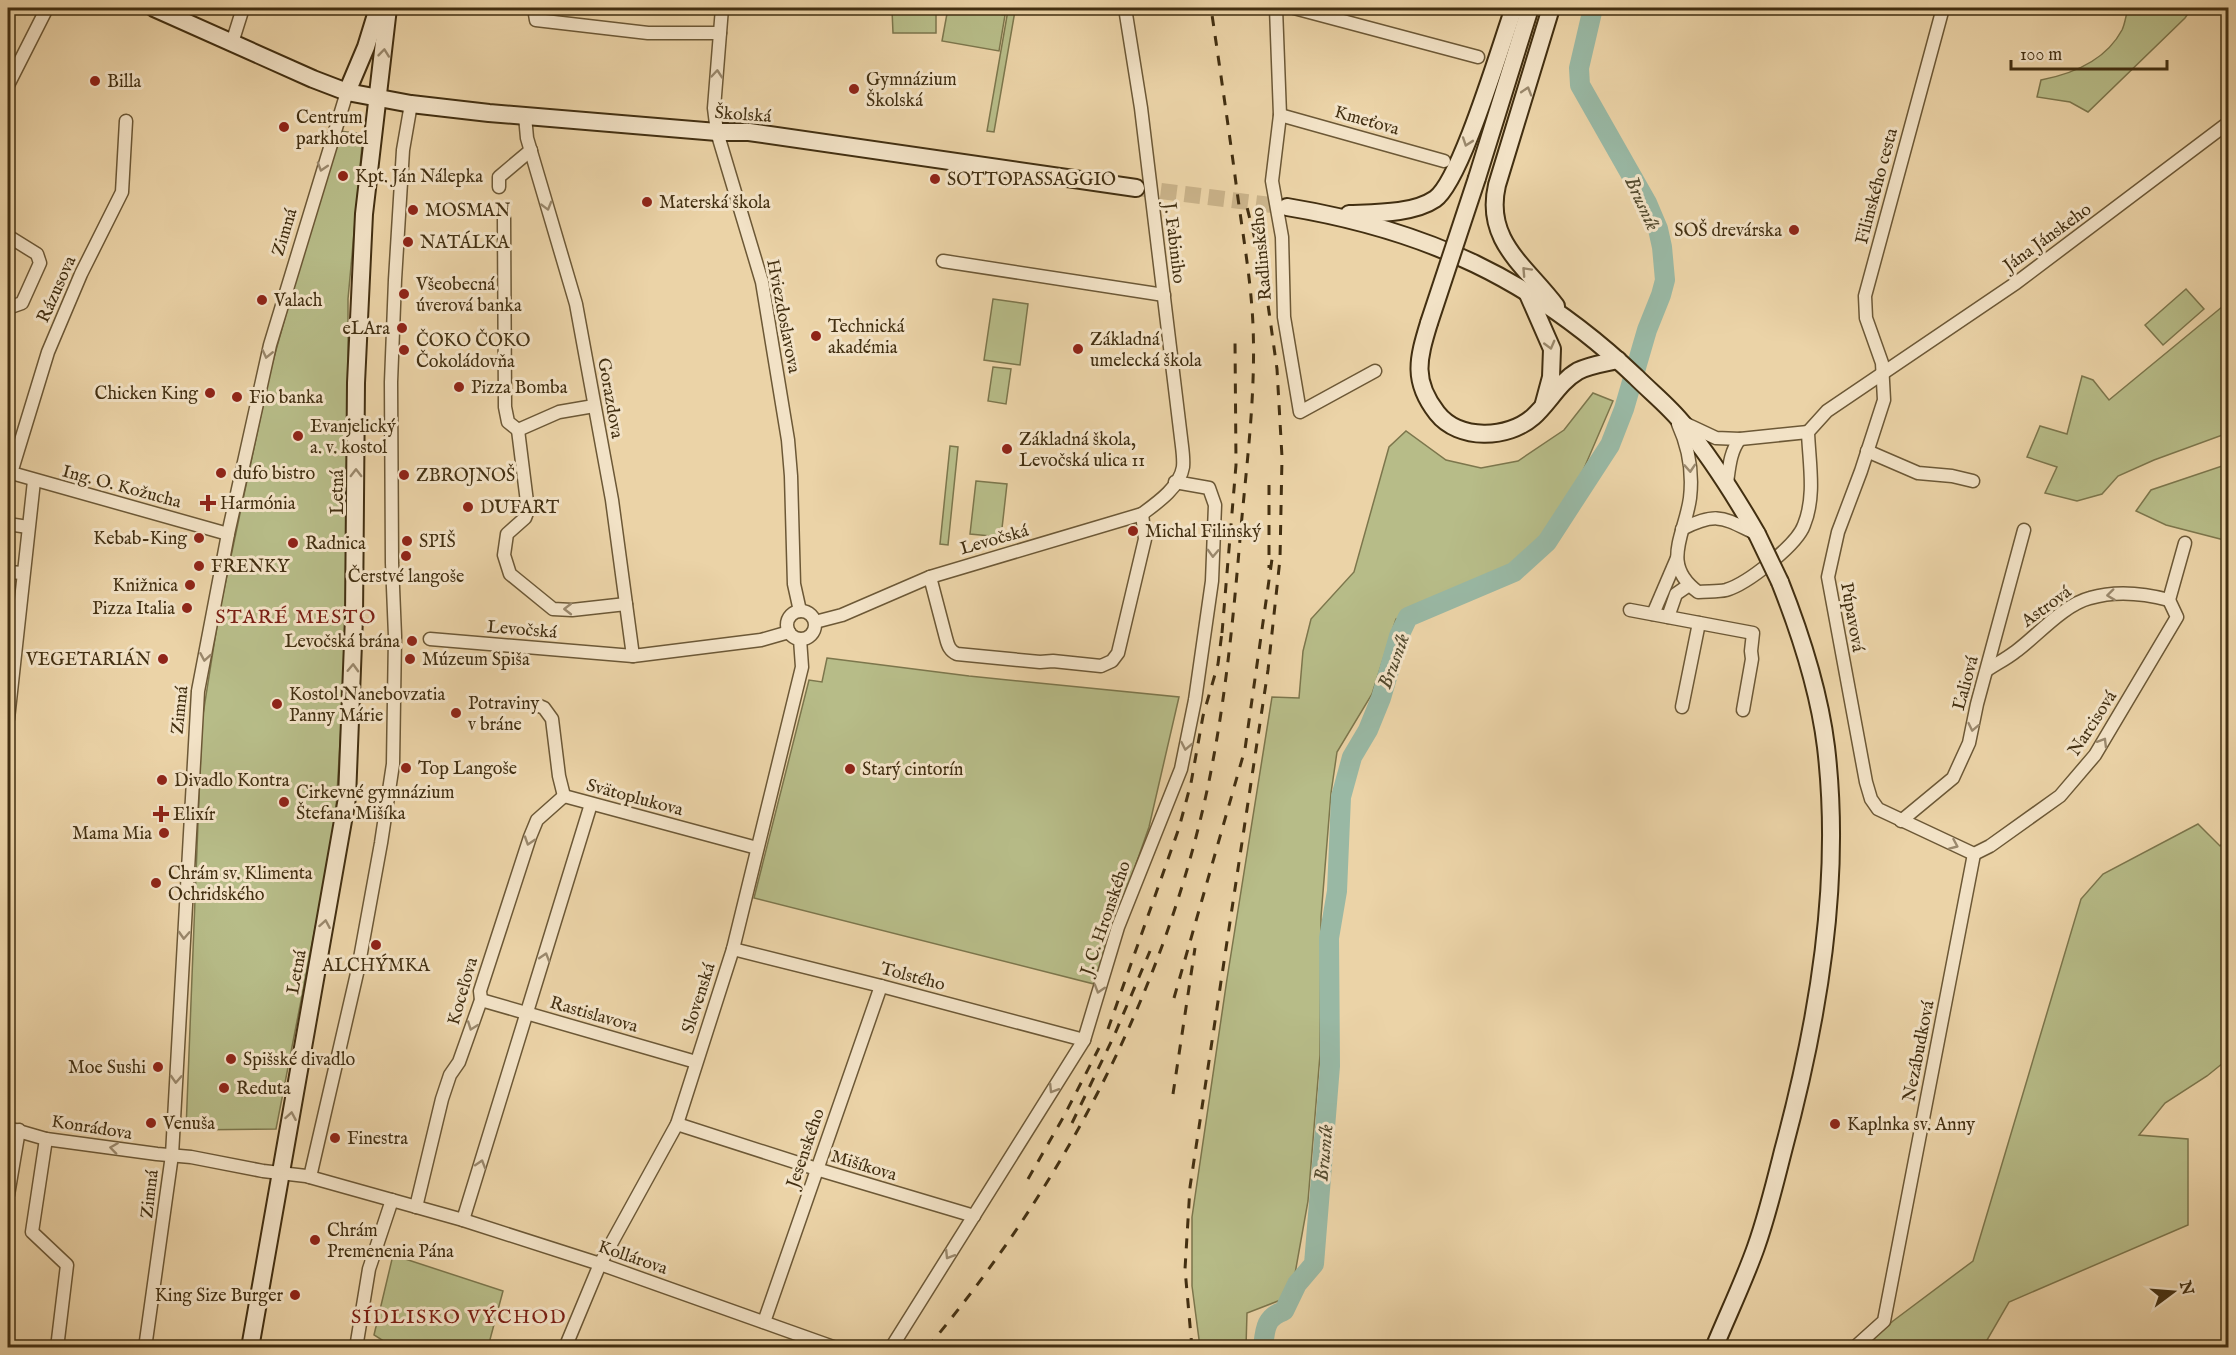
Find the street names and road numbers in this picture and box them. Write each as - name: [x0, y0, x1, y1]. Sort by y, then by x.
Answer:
- street label: Školská: [714, 100, 772, 129]
- street label: Kmeťova: [1331, 101, 1402, 142]
- street label: Filinského cesta: [1851, 126, 1904, 247]
- street label: Jána Jánskeho: [1998, 198, 2097, 279]
- street label: J. Fabiniho: [1157, 199, 1190, 285]
- street label: Zimná: [267, 206, 304, 259]
- street label: Radlinského: [1247, 206, 1278, 302]
- street label: Rázusova: [33, 252, 82, 327]
- street label: Hviezdoslavova: [760, 257, 805, 375]
- street label: Gorazdova: [591, 356, 628, 441]
- street label: Ing. O. Kožucha: [60, 460, 184, 514]
- street label: Letná: [327, 469, 350, 514]
- street label: Levočská: [957, 520, 1032, 561]
- street label: Púpavová: [1834, 581, 1869, 654]
- street label: Astrová: [2016, 581, 2077, 634]
- street label: Levočská: [486, 616, 558, 645]
- street label: Ľaliová: [1948, 653, 1985, 713]
- street label: Zimná: [167, 685, 194, 736]
- street label: Narcisová: [2064, 687, 2123, 761]
- street label: Svätoplukova: [584, 775, 686, 822]
- street label: J. C. Hronského: [1075, 858, 1137, 981]
- street label: Letná: [282, 948, 313, 996]
- street label: Koceľova: [443, 955, 484, 1028]
- street label: Tolstého: [878, 958, 948, 997]
- street label: Slovenská: [677, 960, 722, 1037]
- street label: Rastislavova: [547, 992, 641, 1039]
- street label: Nezábudková: [1898, 998, 1941, 1104]
- street label: Jesenského: [781, 1105, 831, 1193]
- street label: Konrádova: [50, 1111, 134, 1146]
- street label: Mišíkova: [828, 1146, 899, 1187]
- street label: Zimná: [136, 1168, 165, 1220]
- street label: Kollárova: [595, 1236, 671, 1281]

